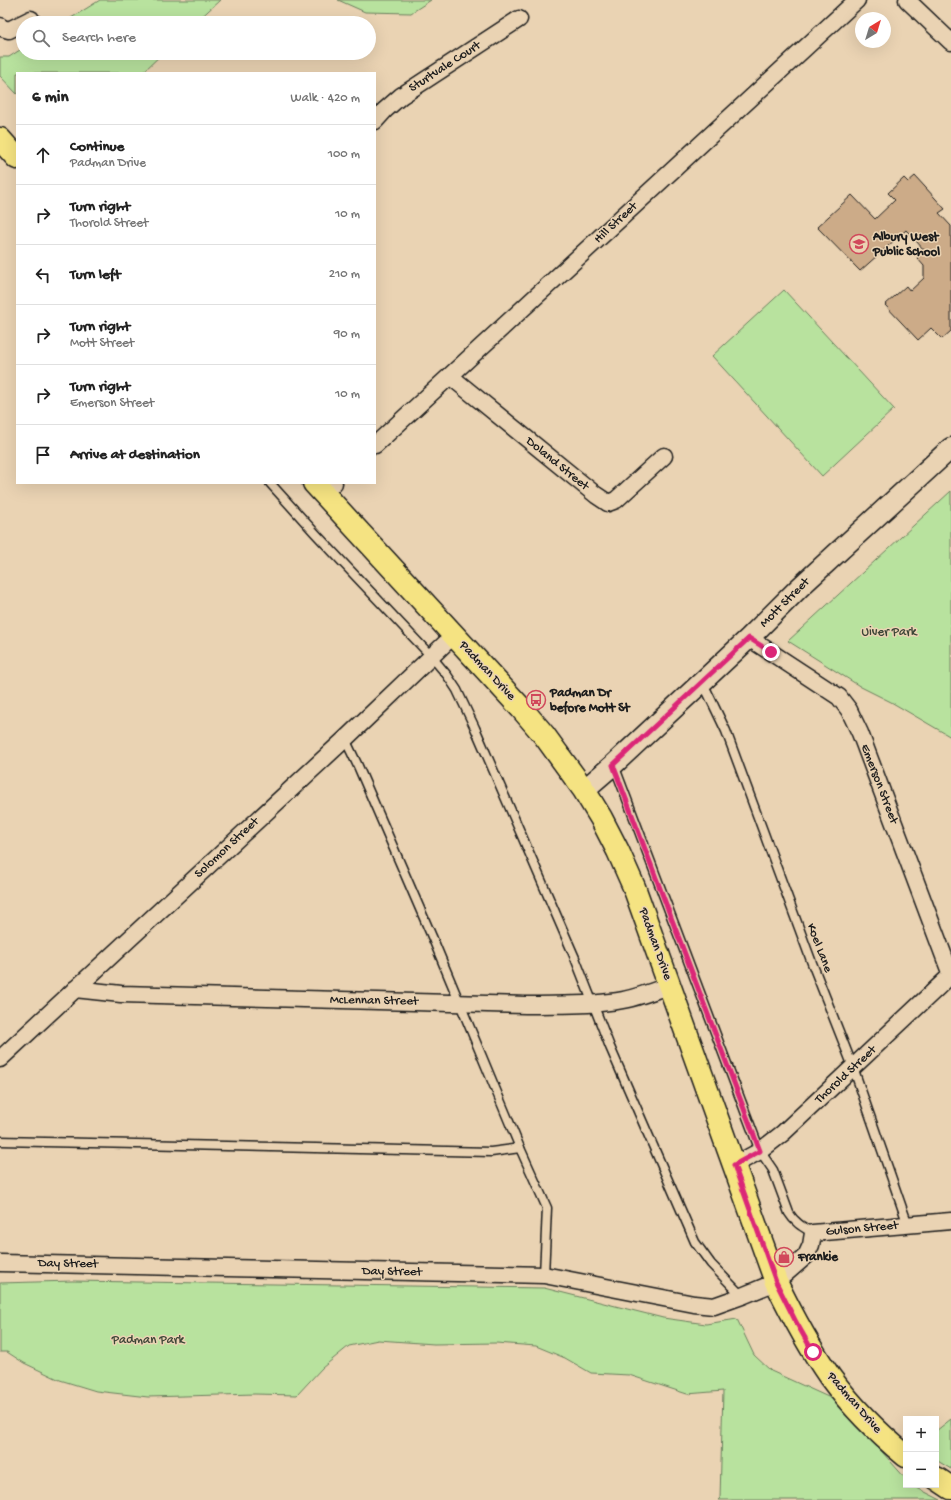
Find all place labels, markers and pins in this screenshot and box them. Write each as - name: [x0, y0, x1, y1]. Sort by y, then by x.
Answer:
- place label: Albury West Public School: [872, 230, 940, 260]
- school or university icon: Albury West Public School: [848, 233, 870, 255]
- place label: Padman Dr before Mott St: [549, 686, 631, 716]
- bus stop icon: Padman Dr before Mott St: [525, 689, 547, 711]
- shop icon: Frankie: [773, 1246, 795, 1268]
- place label: Frankie: [797, 1250, 839, 1265]

